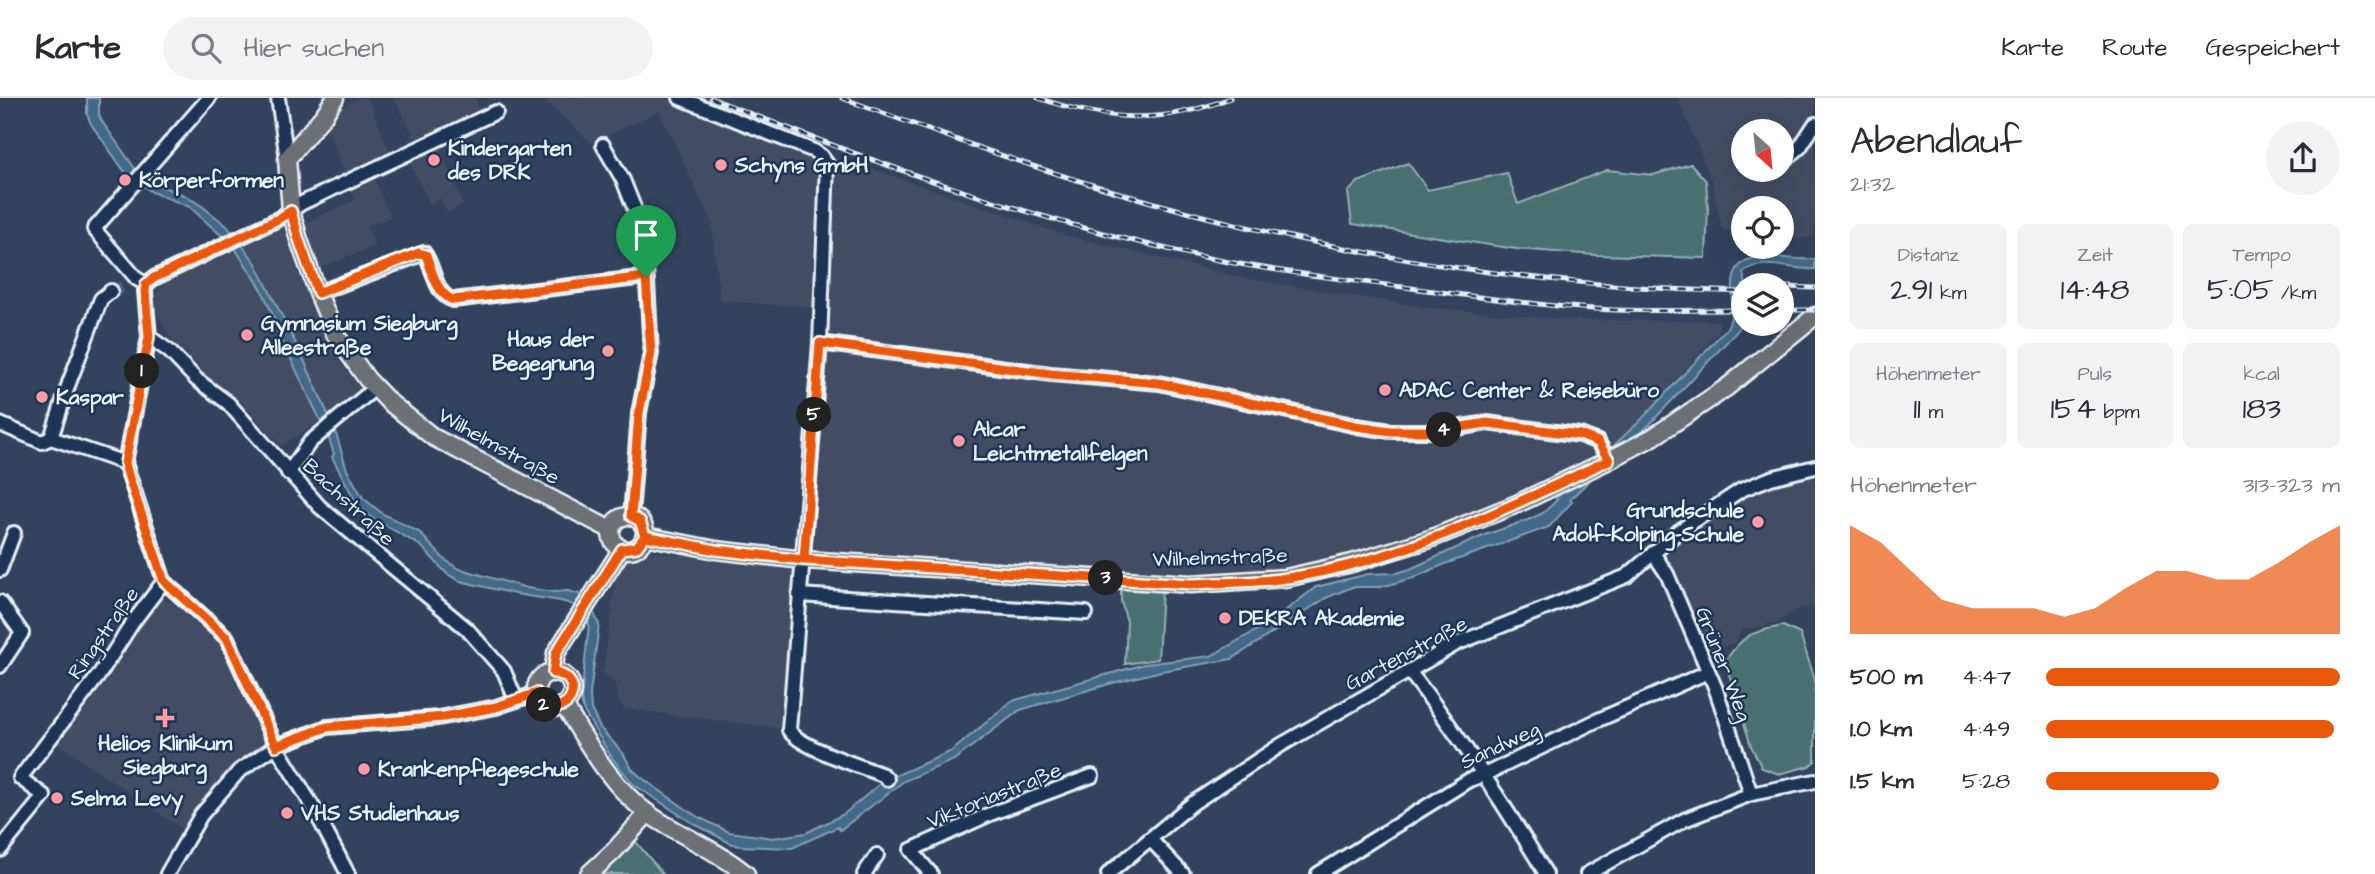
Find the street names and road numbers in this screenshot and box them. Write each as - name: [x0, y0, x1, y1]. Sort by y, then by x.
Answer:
- street label: Wilhelmstraße: [433, 401, 565, 492]
- street label: Bachstraße: [296, 452, 401, 553]
- street label: Wilhelmstraße: [1152, 541, 1288, 574]
- street label: Ringstraße: [61, 581, 148, 687]
- street label: Grüner Weg: [1687, 603, 1759, 727]
- street label: Gartenstraße: [1340, 609, 1473, 698]
- street label: Sandweg: [1456, 714, 1546, 778]
- street label: Viktoriastraße: [923, 755, 1066, 836]

